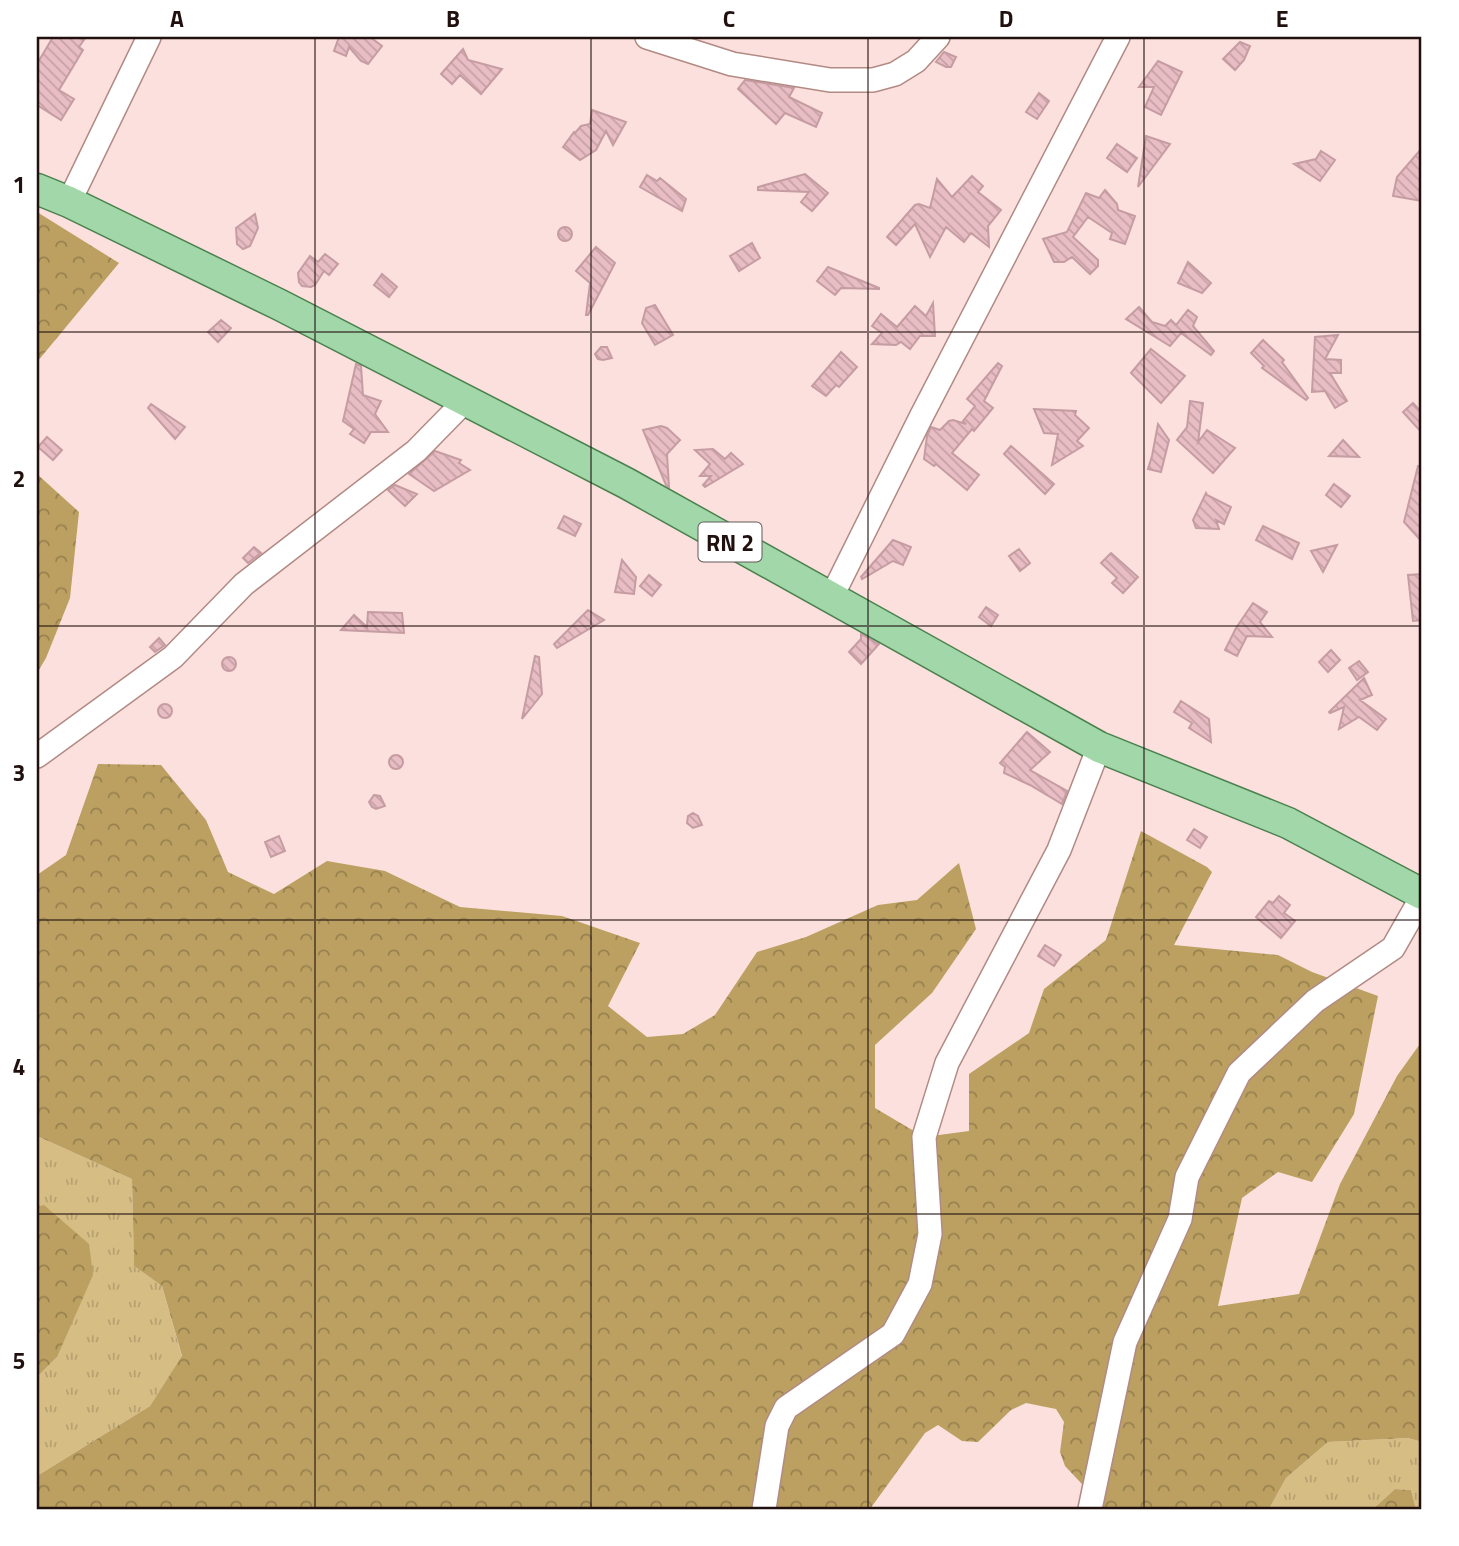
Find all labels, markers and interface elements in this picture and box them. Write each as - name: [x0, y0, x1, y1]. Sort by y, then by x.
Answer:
- text: A: [170, 1, 184, 36]
- text: B: [446, 1, 460, 36]
- text: C: [723, 1, 735, 36]
- text: D: [999, 1, 1013, 36]
- text: E: [1276, 1, 1288, 36]
- text: 1: [13, 167, 25, 202]
- text: 2: [13, 461, 25, 496]
- road number: RN 2: [698, 522, 762, 562]
- text: 3: [13, 755, 25, 790]
- text: 4: [13, 1049, 25, 1084]
- text: 5: [13, 1343, 25, 1378]

